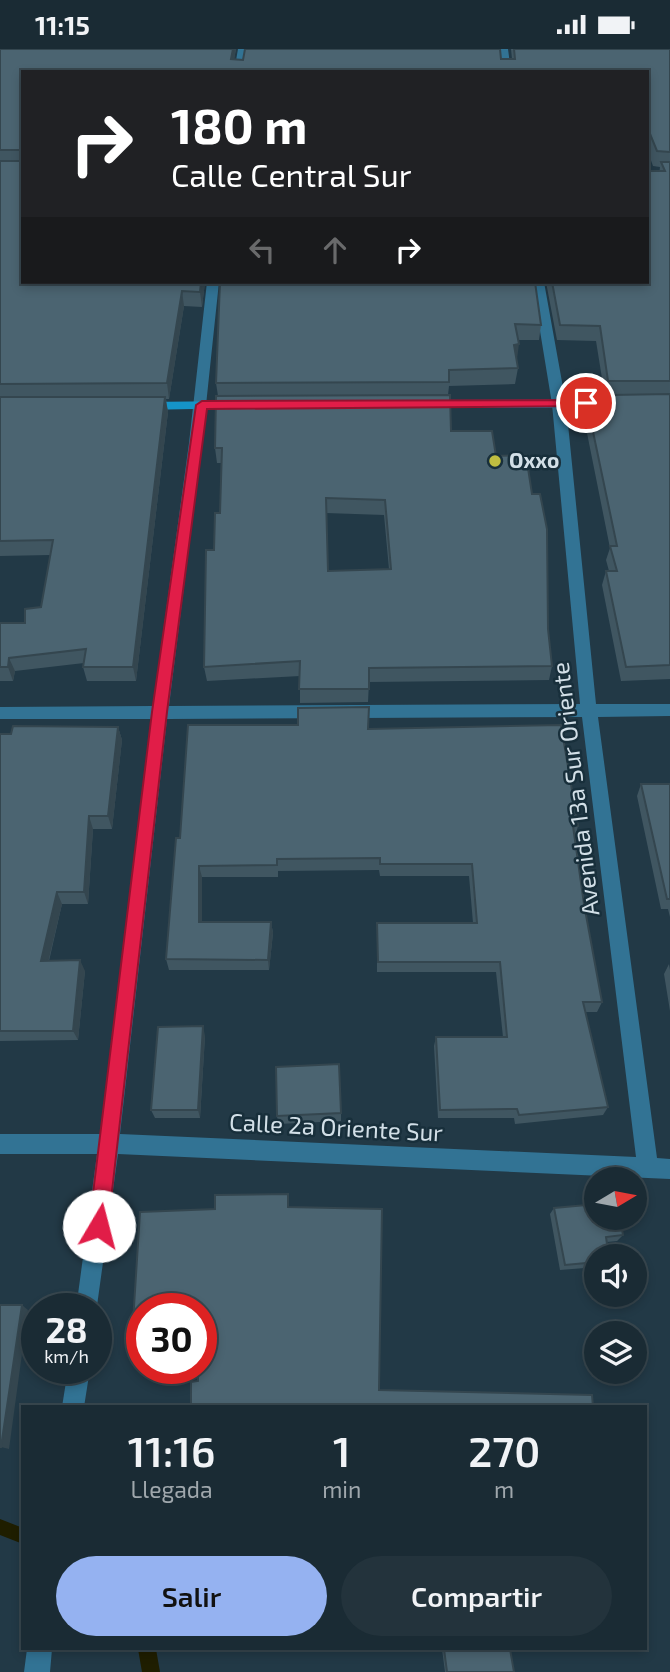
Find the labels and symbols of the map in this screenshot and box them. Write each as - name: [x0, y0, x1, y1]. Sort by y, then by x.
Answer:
- pin: [556, 373, 616, 433]
- place label: Oxxo: [509, 447, 559, 472]
- marker: Oxxo: [487, 453, 503, 469]
- street label: Avenida 13a Sur Oriente: [545, 661, 604, 918]
- street label: Calle 2a Oriente Sur: [228, 1106, 444, 1147]
- north arrow: [584, 1167, 648, 1230]
- position arrow: [62, 1189, 136, 1263]
- speed limit sign: 30: [126, 1293, 217, 1384]

